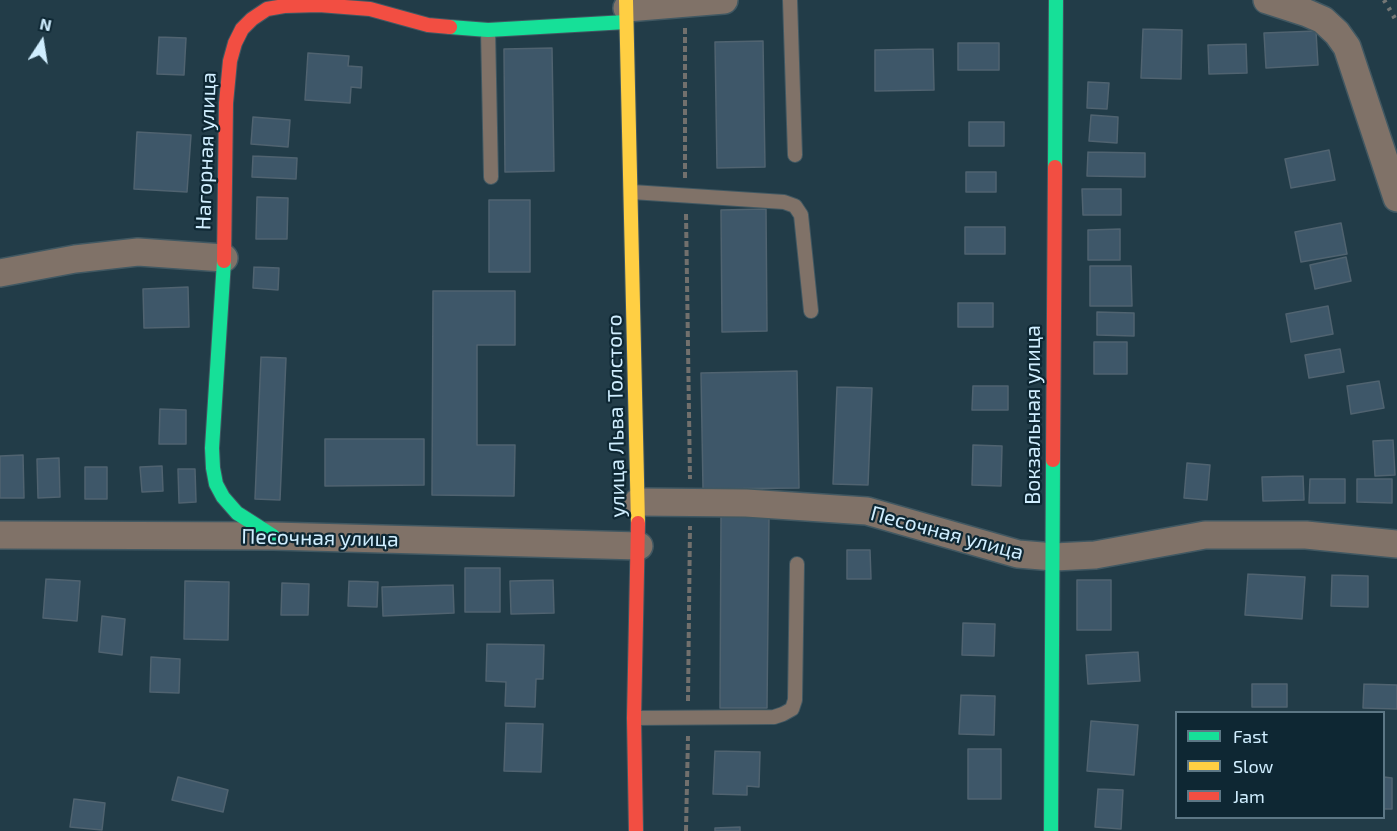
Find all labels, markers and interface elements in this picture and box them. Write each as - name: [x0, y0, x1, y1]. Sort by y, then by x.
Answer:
- north arrow: [12, 12, 72, 72]
- text: N: [38, 13, 53, 34]
- street label: Нагорная улица: [191, 72, 221, 230]
- street label: улица Льва Толстого: [602, 314, 630, 518]
- street label: Вокзальная улица: [1020, 325, 1046, 505]
- street label: Песочная улица: [868, 500, 1026, 566]
- street label: Песочная улица: [241, 524, 399, 552]
- legend: [1175, 711, 1385, 819]
- text: Fast: [1233, 725, 1268, 747]
- text: Slow: [1233, 755, 1273, 777]
- text: Jam: [1233, 785, 1265, 807]

